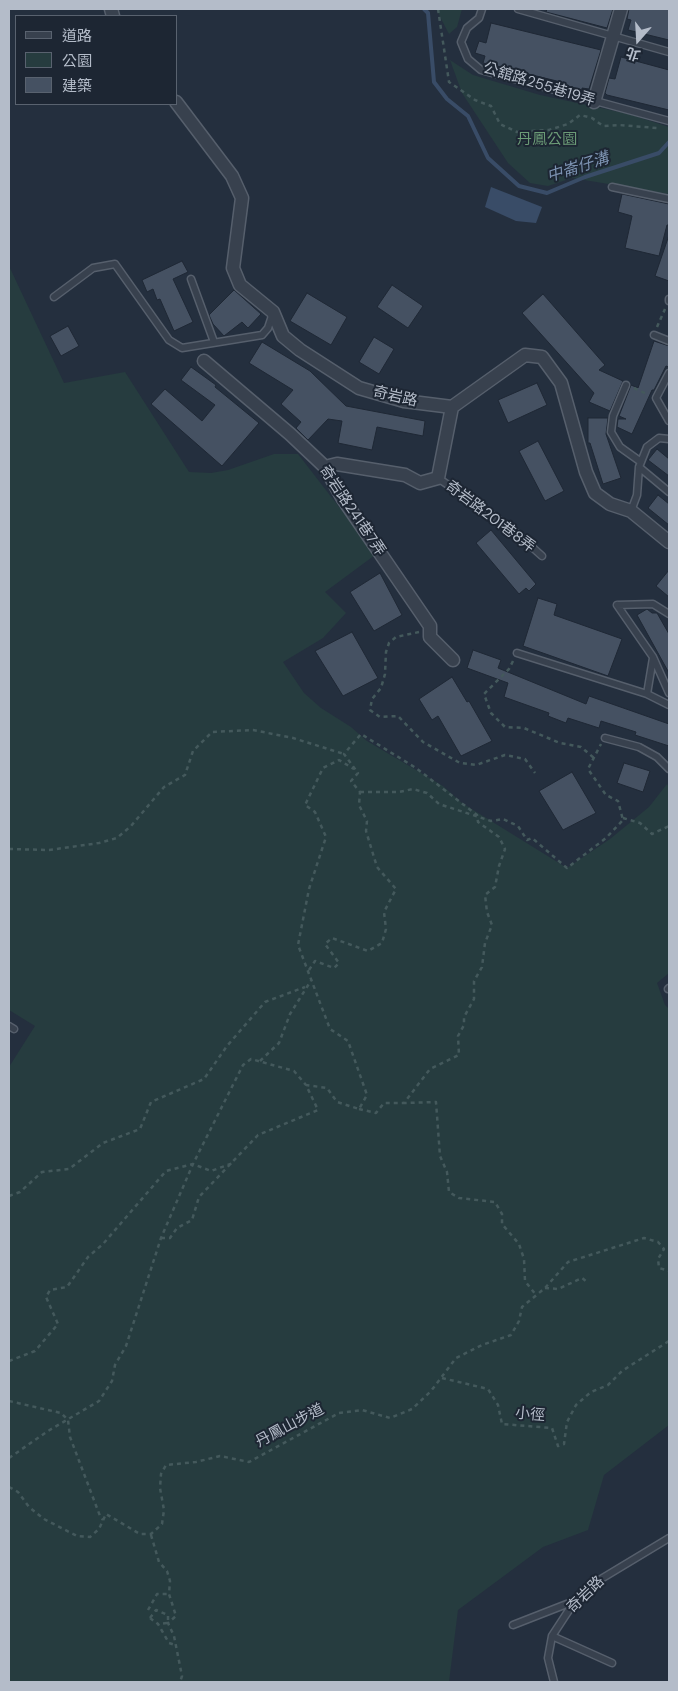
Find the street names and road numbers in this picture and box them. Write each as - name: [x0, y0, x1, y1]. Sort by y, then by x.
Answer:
- street label: 公舘路255巷19弄: [481, 59, 597, 111]
- street label: 奇岩路: [371, 383, 419, 411]
- street label: 奇岩路241巷7弄: [315, 462, 389, 560]
- street label: 奇岩路201巷8弄: [442, 477, 538, 557]
- street label: 丹鳳山步道: [253, 1400, 327, 1452]
- street label: 小徑: [514, 1405, 546, 1425]
- street label: 奇岩路: [564, 1573, 608, 1617]

